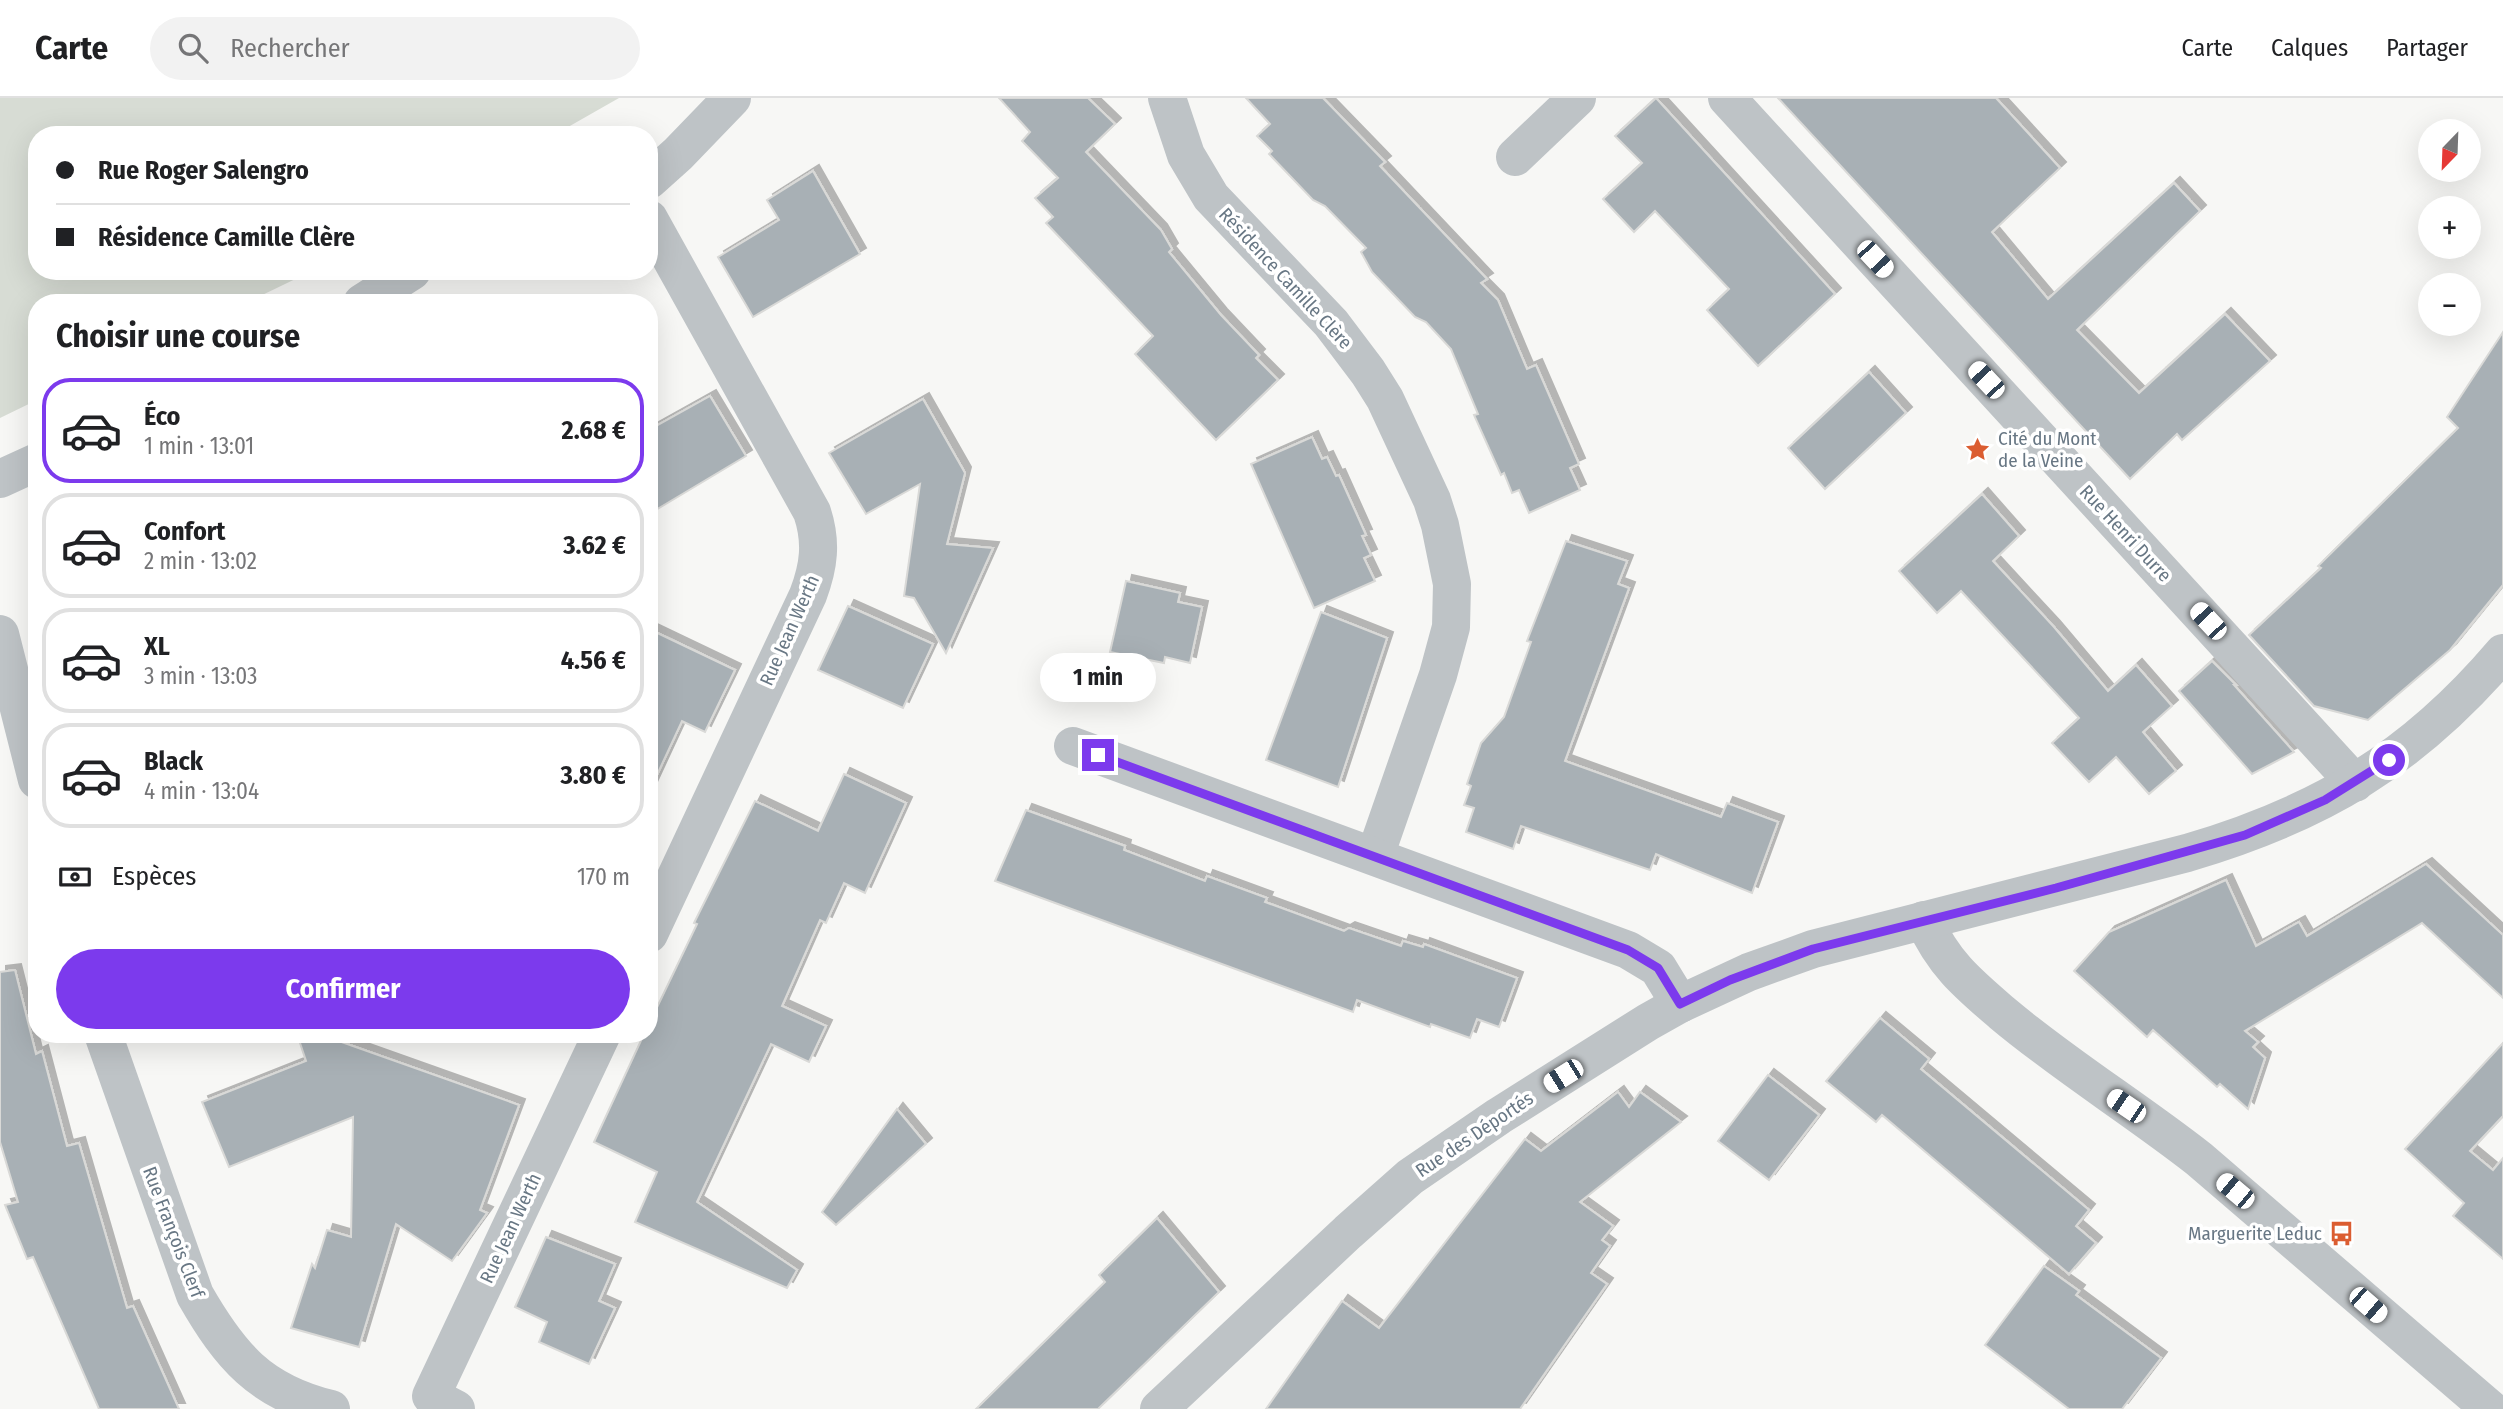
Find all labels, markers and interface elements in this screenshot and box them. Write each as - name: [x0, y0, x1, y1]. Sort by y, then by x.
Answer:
- search box: [150, 17, 640, 80]
- text: Carte: [35, 28, 108, 68]
- icon: search: [174, 29, 212, 67]
- text: Rechercher: [230, 33, 350, 64]
- text: Carte: [2182, 34, 2233, 62]
- text: Calques: [2271, 34, 2348, 62]
- text: Partager: [2386, 34, 2468, 62]
- north arrow: [2418, 119, 2482, 182]
- map controls: [2418, 119, 2481, 336]
- text: Rue Roger Salengro: [98, 155, 309, 186]
- button: +: [2418, 196, 2481, 259]
- street label: Résidence Camille Clère: [1214, 203, 1357, 354]
- text: Résidence Camille Clère: [98, 222, 355, 253]
- car: [1853, 236, 1898, 282]
- button: −: [2418, 273, 2481, 336]
- text: Choisir une course: [56, 317, 300, 355]
- car: [1964, 357, 2009, 403]
- icon: car: [60, 399, 123, 462]
- text: Éco: [144, 401, 181, 432]
- text: 2.68 €: [562, 415, 626, 446]
- place label: Cité du Mont de la Veine: [1998, 427, 2097, 472]
- text: 1 min · 13:01: [144, 432, 254, 460]
- place icon: Cité du Mont de la Veine: [1964, 435, 1992, 463]
- street label: Rue Henri Durre: [2075, 480, 2176, 587]
- icon: car: [60, 514, 123, 577]
- text: Confort: [144, 516, 225, 547]
- text: 3.62 €: [563, 530, 626, 561]
- text: 2 min · 13:02: [144, 547, 257, 575]
- street label: Rue Jean Werth: [755, 571, 824, 689]
- car: [2186, 598, 2231, 644]
- icon: car: [60, 629, 123, 692]
- text: XL: [144, 631, 170, 662]
- text: 4.56 €: [561, 645, 626, 676]
- callout: 1 min: [1040, 654, 1156, 702]
- text: 3 min · 13:03: [144, 662, 257, 690]
- text: 1 min: [1073, 663, 1123, 691]
- route end: [1082, 739, 1114, 771]
- icon: car: [60, 744, 123, 807]
- route start: [2373, 744, 2405, 776]
- text: Black: [144, 746, 203, 777]
- text: 3.80 €: [560, 760, 626, 791]
- text: 4 min · 13:04: [144, 777, 259, 805]
- icon: cash: [56, 858, 94, 896]
- text: Espèces: [112, 861, 196, 892]
- text: 170 m: [577, 863, 630, 891]
- button: Confirmer: [56, 949, 630, 1029]
- car: [1540, 1056, 1587, 1096]
- car: [2103, 1086, 2150, 1126]
- street label: Rue des Déportés: [1411, 1087, 1537, 1182]
- street label: Rue François Clerf: [138, 1163, 210, 1302]
- car: [2213, 1169, 2258, 1213]
- street label: Rue Jean Werth: [475, 1170, 546, 1287]
- bus stop icon: Marguerite Leduc: [2328, 1219, 2356, 1247]
- place label: Marguerite Leduc: [2188, 1222, 2322, 1245]
- car: [2346, 1283, 2391, 1327]

